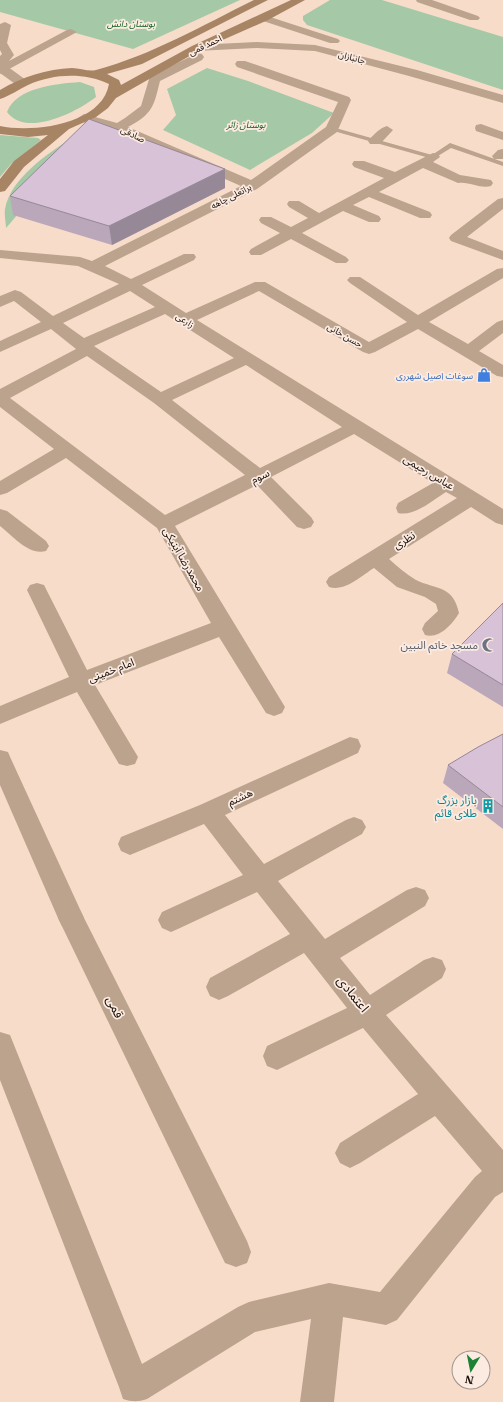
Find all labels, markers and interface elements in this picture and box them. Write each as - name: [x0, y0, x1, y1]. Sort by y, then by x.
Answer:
- park label: بوستان دانش: [107, 18, 156, 30]
- street label: احمد قمی: [187, 33, 223, 57]
- street label: جانبازان: [337, 48, 367, 67]
- park label: بوستان زائر: [226, 119, 266, 131]
- street label: صادقی: [119, 123, 147, 145]
- street label: براتعلی چاهه: [209, 181, 254, 212]
- street label: زارعی: [173, 310, 196, 331]
- street label: حسن خانی: [326, 321, 364, 349]
- shop icon: سوغات اصیل شهرری: [476, 367, 492, 383]
- place label: سوغات اصیل شهرری: [396, 370, 473, 382]
- street label: عباس رحیمی: [401, 451, 457, 493]
- street label: سوم: [248, 465, 272, 487]
- street label: محمدرضا آبنیکی: [160, 525, 208, 594]
- street label: نظری: [390, 528, 418, 552]
- mosque icon: مسجد خاتم النبین: [481, 637, 497, 653]
- place label: مسجد خاتم النبین: [401, 638, 478, 654]
- street label: امام خمینی: [86, 655, 136, 686]
- street label: هشتم: [225, 785, 256, 811]
- place label: بازار بزرگ طلای قائم: [435, 793, 477, 822]
- building icon: بازار بزرگ طلای قائم: [480, 798, 496, 814]
- street label: اعتمادی: [333, 972, 373, 1016]
- street label: قمی: [102, 993, 128, 1021]
- north arrow: [451, 1350, 491, 1390]
- text: N: [463, 1372, 475, 1387]

